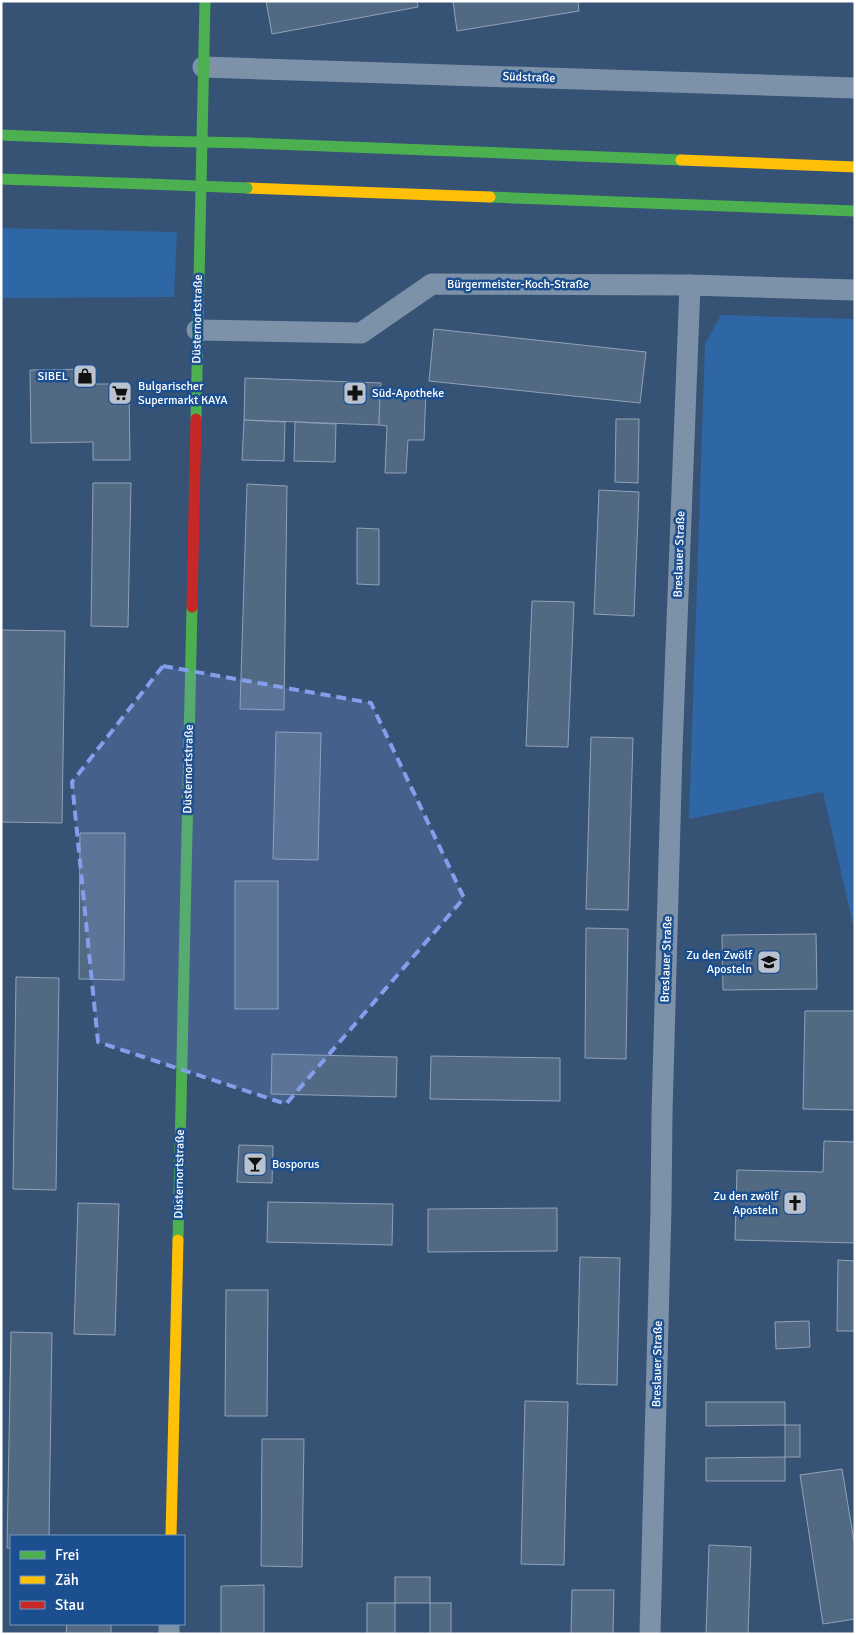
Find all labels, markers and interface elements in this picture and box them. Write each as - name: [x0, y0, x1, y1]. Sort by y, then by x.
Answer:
- street label: Südstraße: [502, 69, 556, 86]
- street label: Düsternortstraße: [189, 274, 206, 364]
- street label: Bürgermeister-Koch-Straße: [447, 277, 589, 292]
- shop icon: SIBEL: [72, 363, 98, 389]
- place label: SIBEL: [38, 369, 68, 384]
- place label: Bulgarischer Supermarkt KAYA: [138, 379, 228, 408]
- supermarket icon: Bulgarischer Supermarkt KAYA: [107, 380, 133, 406]
- pharmacy icon: Süd-Apotheke: [342, 380, 368, 406]
- place label: Süd-Apotheke: [372, 386, 444, 401]
- street label: Breslauer Straße: [670, 511, 689, 598]
- street label: Düsternortstraße: [180, 724, 197, 814]
- street label: Breslauer Straße: [657, 916, 676, 1003]
- place label: Zu den Zwölf Aposteln: [686, 948, 753, 977]
- school or university icon: Zu den Zwölf Aposteln: [756, 949, 782, 975]
- street label: Düsternortstraße: [171, 1129, 188, 1219]
- bar icon: Bosporus: [242, 1151, 268, 1177]
- place label: Bosporus: [272, 1157, 320, 1172]
- place label: Zu den zwölf Aposteln: [713, 1189, 779, 1218]
- church icon: Zu den zwölf Aposteln: [782, 1190, 808, 1216]
- street label: Breslauer Straße: [649, 1321, 666, 1407]
- legend: [10, 1535, 185, 1625]
- text: Frei: [55, 1546, 79, 1564]
- text: Zäh: [55, 1571, 79, 1589]
- text: Stau: [55, 1596, 84, 1614]

